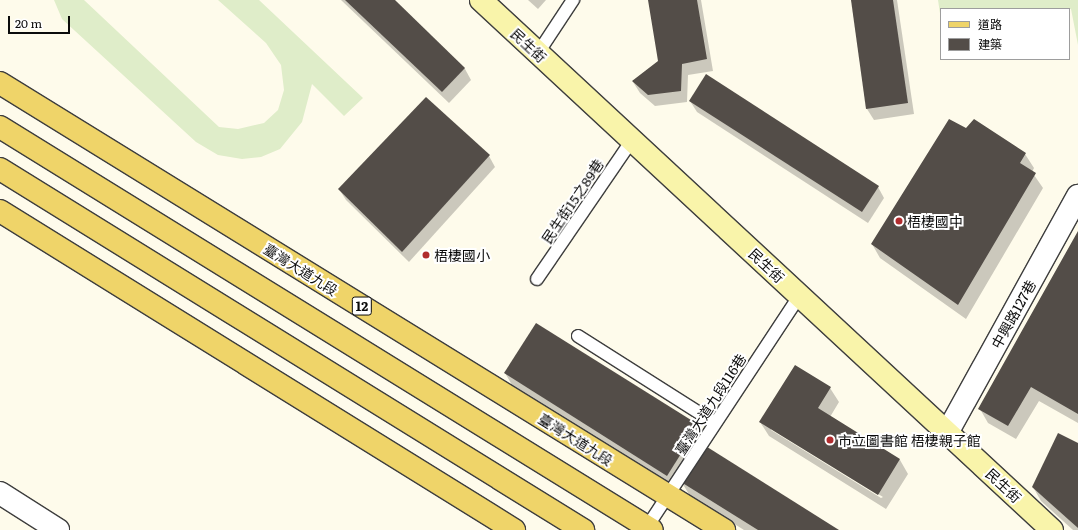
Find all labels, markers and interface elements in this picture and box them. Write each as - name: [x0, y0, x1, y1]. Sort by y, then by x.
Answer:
- scale bar: [10, 8, 72, 34]
- legend: [940, 8, 1070, 60]
- text: 20 m: [15, 14, 42, 32]
- text: 道路: [978, 15, 1002, 33]
- street label: 民生街: [508, 25, 550, 65]
- text: 建築: [978, 35, 1002, 53]
- street label: 民生街15之89巷: [538, 156, 606, 246]
- place label: 梧棲國中: [907, 213, 963, 229]
- marker: 梧棲國中: [894, 216, 904, 226]
- street label: 臺灣大道九段: [261, 240, 341, 298]
- street label: 民生街: [746, 245, 788, 285]
- place label: 梧棲國小: [434, 247, 490, 263]
- marker: 梧棲國小: [421, 250, 431, 260]
- street label: 中興路127巷: [987, 277, 1039, 351]
- road number: 12: [351, 295, 373, 317]
- street label: 臺灣大道九段116巷: [671, 350, 749, 458]
- street label: 臺灣大道九段: [536, 410, 616, 468]
- place label: 市立圖書館 梧棲親子館: [838, 432, 981, 448]
- marker: 市立圖書館 梧棲親子館: [825, 435, 835, 445]
- street label: 民生街: [983, 465, 1025, 505]

